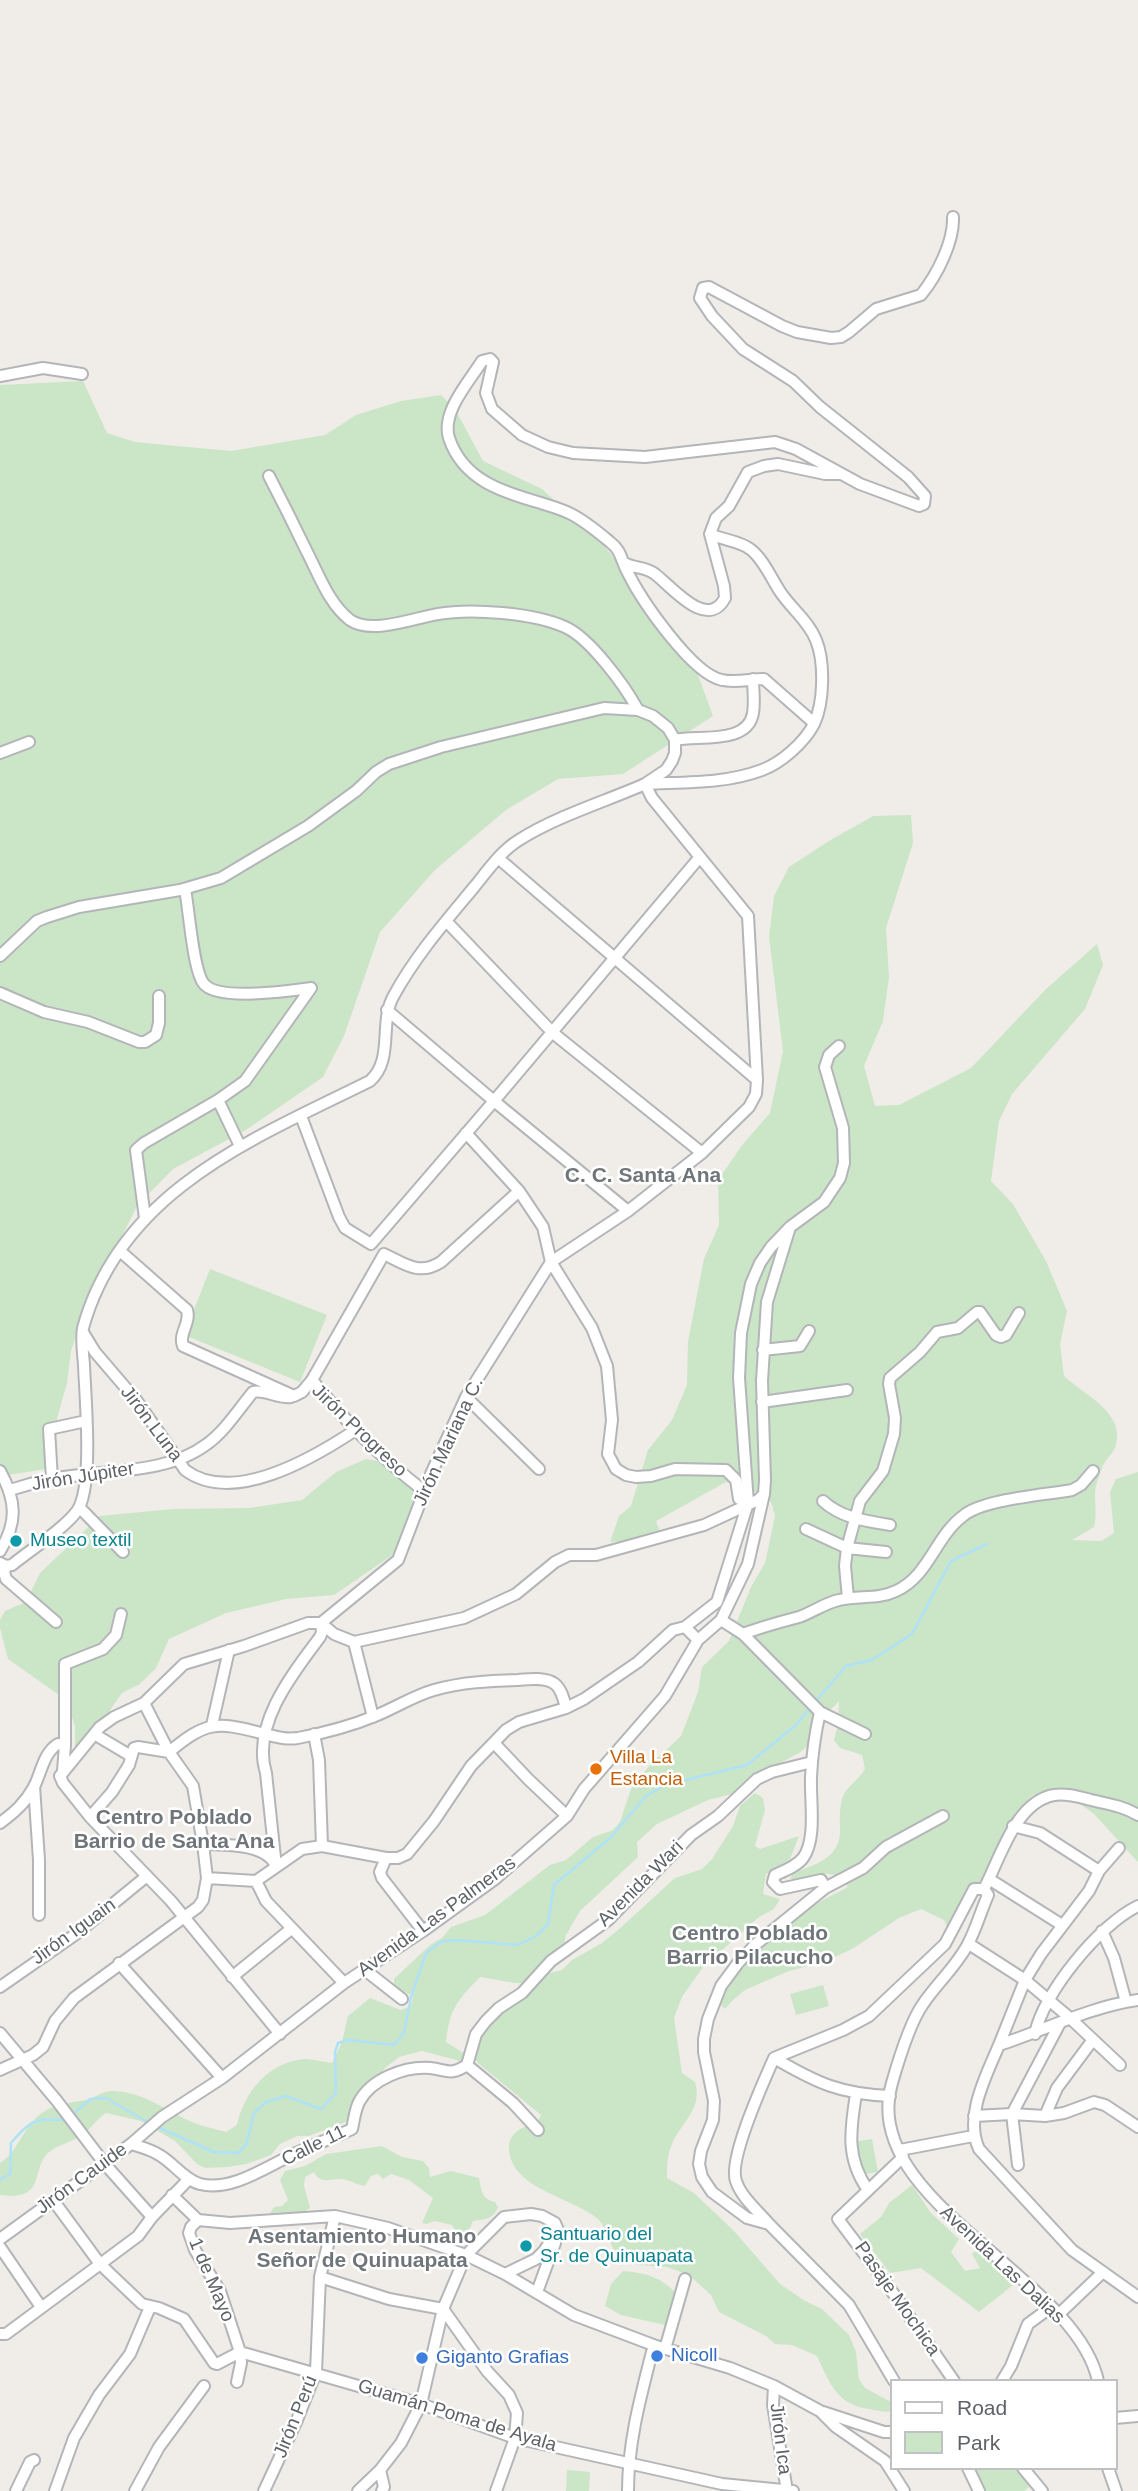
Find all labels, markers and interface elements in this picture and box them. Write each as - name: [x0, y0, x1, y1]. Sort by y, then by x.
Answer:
- district label: C. C. Santa Ana: [565, 1163, 721, 1189]
- street label: Jirón Mariana C.: [409, 1374, 489, 1510]
- street label: Jirón Progreso: [307, 1380, 411, 1482]
- street label: Jirón Luna: [115, 1382, 187, 1466]
- street label: Jirón Júpiter: [30, 1458, 136, 1496]
- place label: Museo textil: [30, 1530, 131, 1552]
- marker: Museo textil: [8, 1533, 24, 1549]
- place label: Villa La Estancia: [610, 1747, 683, 1791]
- marker: Villa La Estancia: [588, 1761, 604, 1777]
- district label: Centro Poblado Barrio de Santa Ana: [74, 1805, 274, 1855]
- street label: Avenida Wari: [593, 1836, 689, 1932]
- street label: Avenida Las Palmeras: [354, 1852, 520, 1982]
- street label: Jirón Iguain: [28, 1894, 120, 1970]
- district label: Centro Poblado Barrio Pilacucho: [667, 1921, 833, 1971]
- street label: Calle 11: [278, 2121, 350, 2171]
- street label: Jirón Cauide: [32, 2138, 132, 2220]
- street label: Avenida Las Dalias: [935, 2201, 1069, 2329]
- district label: Asentamiento Humano Señor de Quinuapata: [248, 2224, 476, 2274]
- place label: Santuario del Sr. de Quinuapata: [540, 2224, 693, 2268]
- street label: 1 de Mayo: [183, 2235, 239, 2325]
- marker: Santuario del Sr. de Quinuapata: [518, 2238, 534, 2254]
- street label: Pasaje Mochica: [849, 2238, 945, 2360]
- place label: Nicoll: [671, 2345, 717, 2367]
- place label: Giganto Grafias: [436, 2347, 569, 2369]
- marker: Nicoll: [649, 2348, 665, 2364]
- marker: Giganto Grafias: [414, 2350, 430, 2366]
- street label: Jirón Perú: [269, 2373, 323, 2461]
- street label: Guamán Poma de Ayala: [355, 2375, 559, 2457]
- legend: [890, 2379, 1117, 2470]
- text: Road: [957, 2396, 1007, 2419]
- street label: Jirón Ica: [764, 2402, 796, 2476]
- text: Park: [957, 2431, 1000, 2454]

